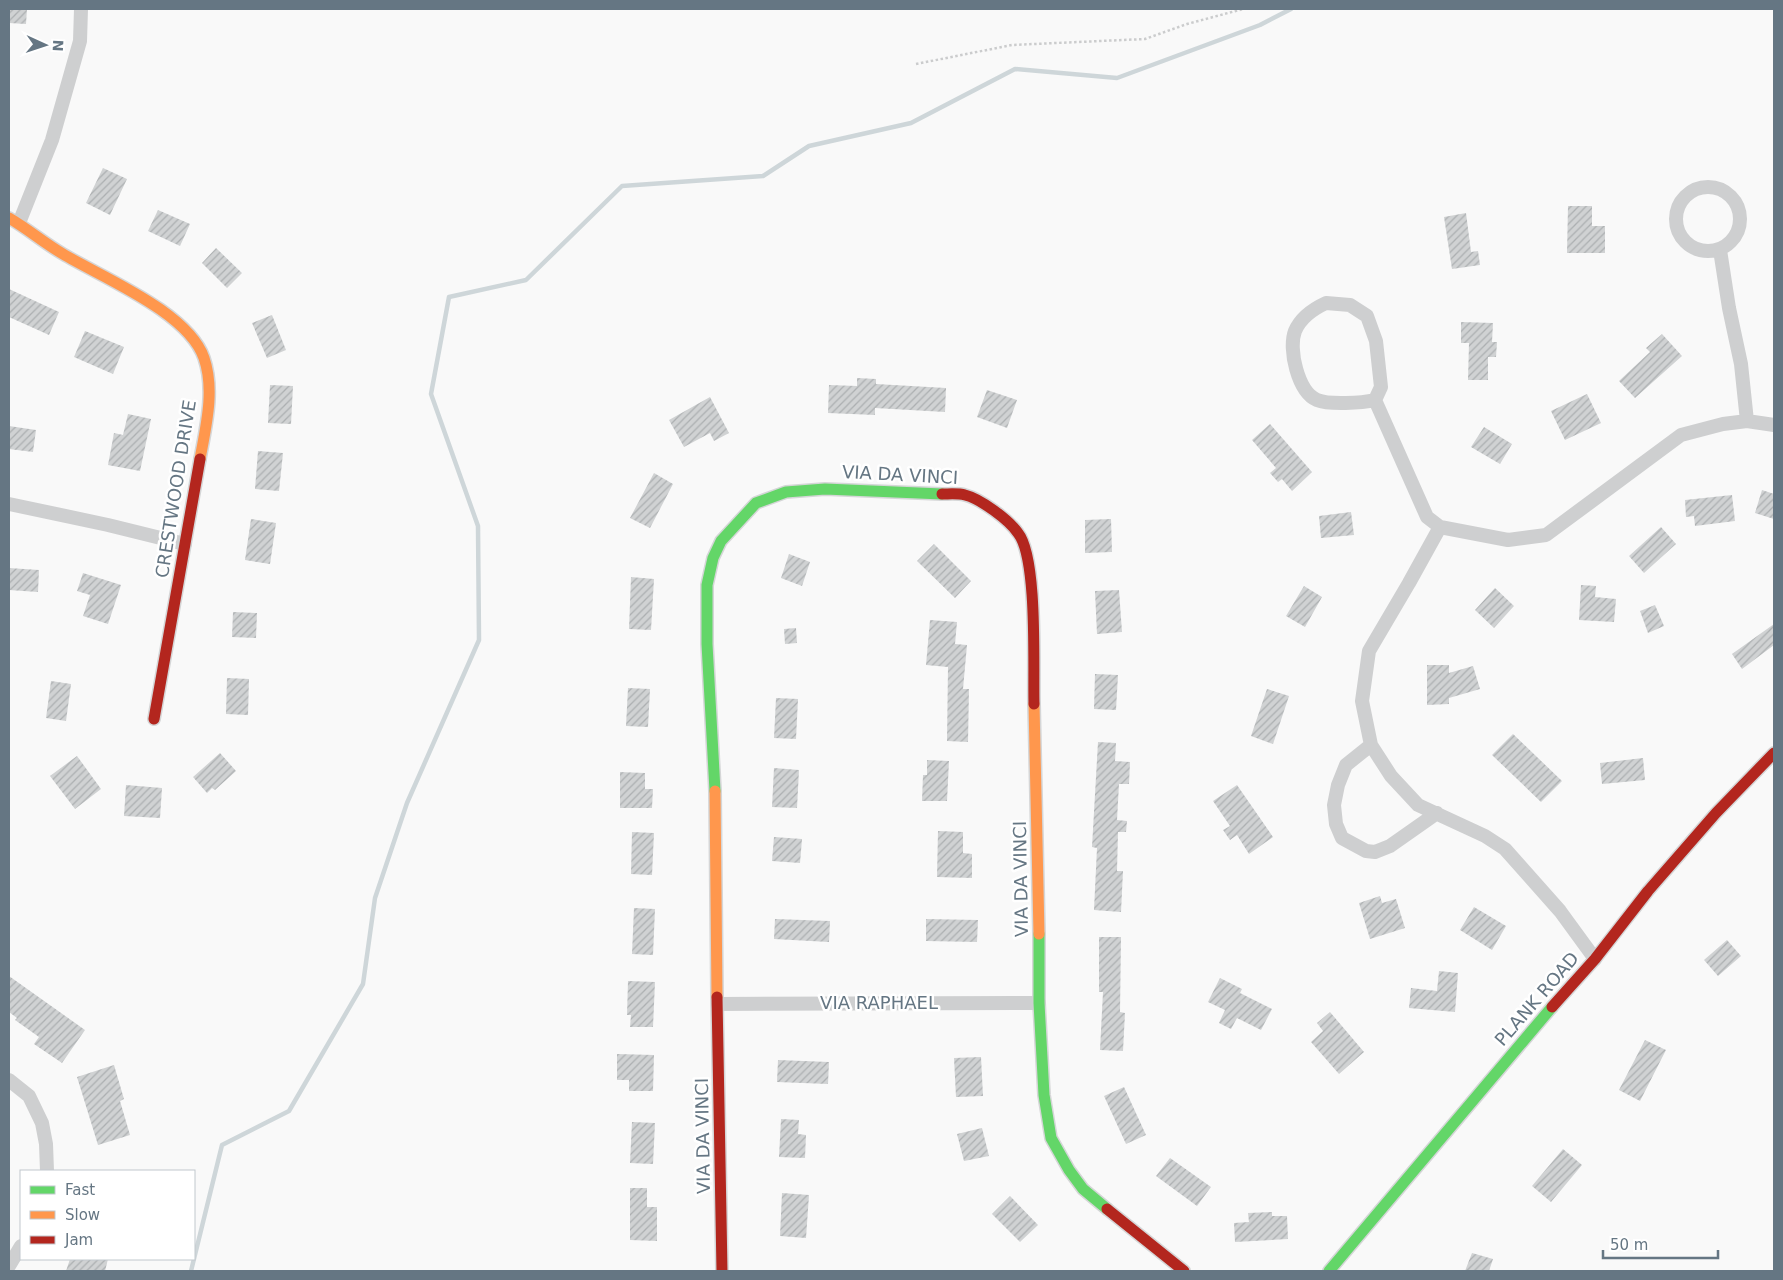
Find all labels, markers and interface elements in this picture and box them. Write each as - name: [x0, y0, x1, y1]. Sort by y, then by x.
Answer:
- north arrow: [20, 20, 70, 70]
- text: N: [50, 39, 66, 52]
- street label: CRESTWOOD DRIVE: [151, 398, 200, 579]
- street label: VIA DA VINCI: [841, 461, 959, 488]
- street label: VIA DA VINCI: [1009, 821, 1032, 937]
- street label: PLANK ROAD: [1490, 948, 1583, 1050]
- street label: VIA RAPHAEL: [820, 992, 938, 1013]
- street label: VIA DA VINCI: [691, 1078, 714, 1194]
- legend: [20, 1170, 195, 1260]
- text: Fast: [65, 1181, 95, 1199]
- text: Slow: [65, 1206, 100, 1224]
- scale bar: [1603, 1228, 1718, 1260]
- text: Jam: [64, 1231, 93, 1249]
- text: 50 m: [1610, 1236, 1648, 1254]

